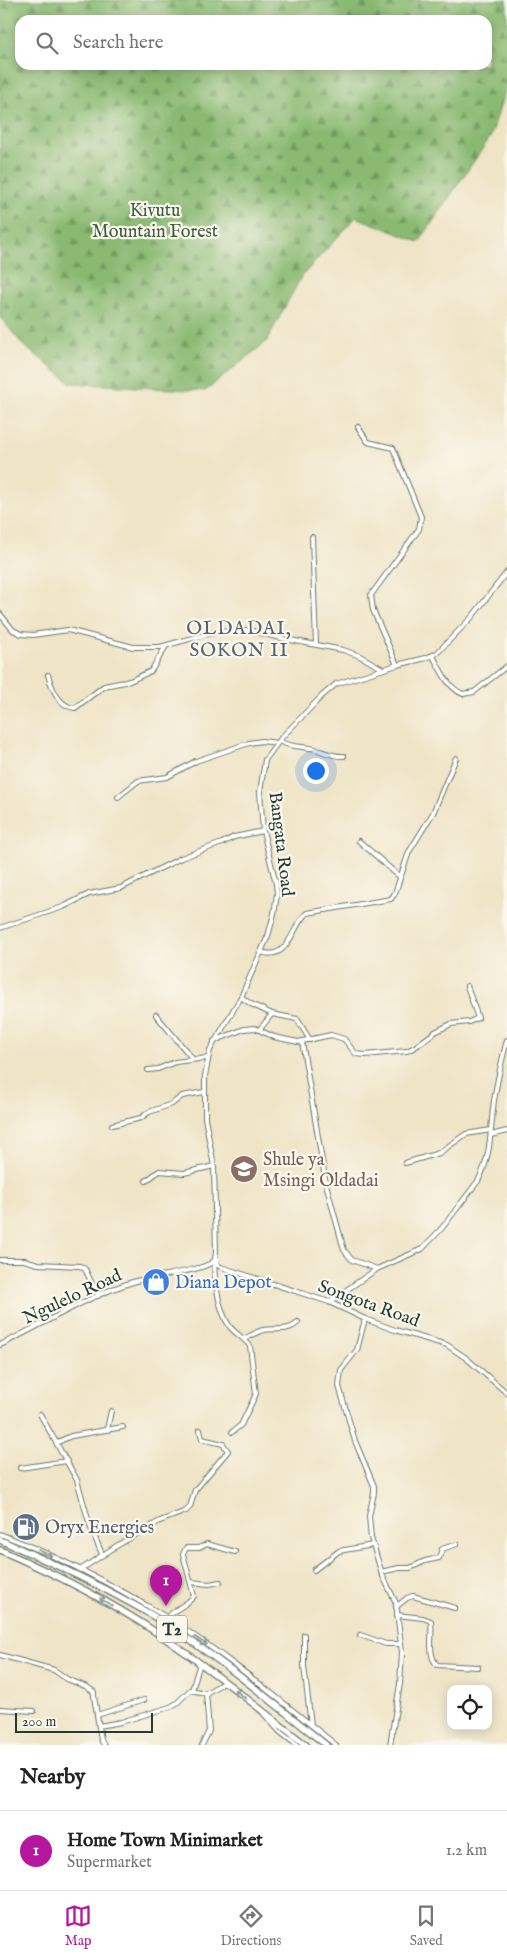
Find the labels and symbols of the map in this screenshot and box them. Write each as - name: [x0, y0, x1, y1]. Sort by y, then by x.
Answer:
- park label: Kivutu Mountain Forest: [92, 200, 218, 244]
- district label: OLDADAI, SOKON II: [186, 617, 292, 663]
- your location: [303, 758, 329, 784]
- street label: Bangata Road: [263, 790, 298, 898]
- place label: Shule ya Msingi Oldadai: [263, 1149, 379, 1193]
- school or university icon: Shule ya Msingi Oldadai: [229, 1154, 259, 1184]
- street label: Ngulelo Road: [20, 1264, 126, 1330]
- shop icon: Diana Depot: [141, 1267, 171, 1297]
- place label: Diana Depot: [175, 1272, 272, 1295]
- street label: Songota Road: [315, 1275, 423, 1334]
- fuel station icon: Oryx Energies: [11, 1512, 41, 1542]
- place label: Oryx Energies: [45, 1517, 154, 1540]
- one-way arrow: [37, 1549, 52, 1559]
- pin: 1: [150, 1565, 182, 1606]
- one-way arrow: [99, 1597, 113, 1607]
- road number: T2: [157, 1616, 187, 1642]
- one-way arrow: [194, 1636, 208, 1646]
- one-way arrow: [234, 1688, 247, 1699]
- scale bar: [15, 1710, 152, 1733]

